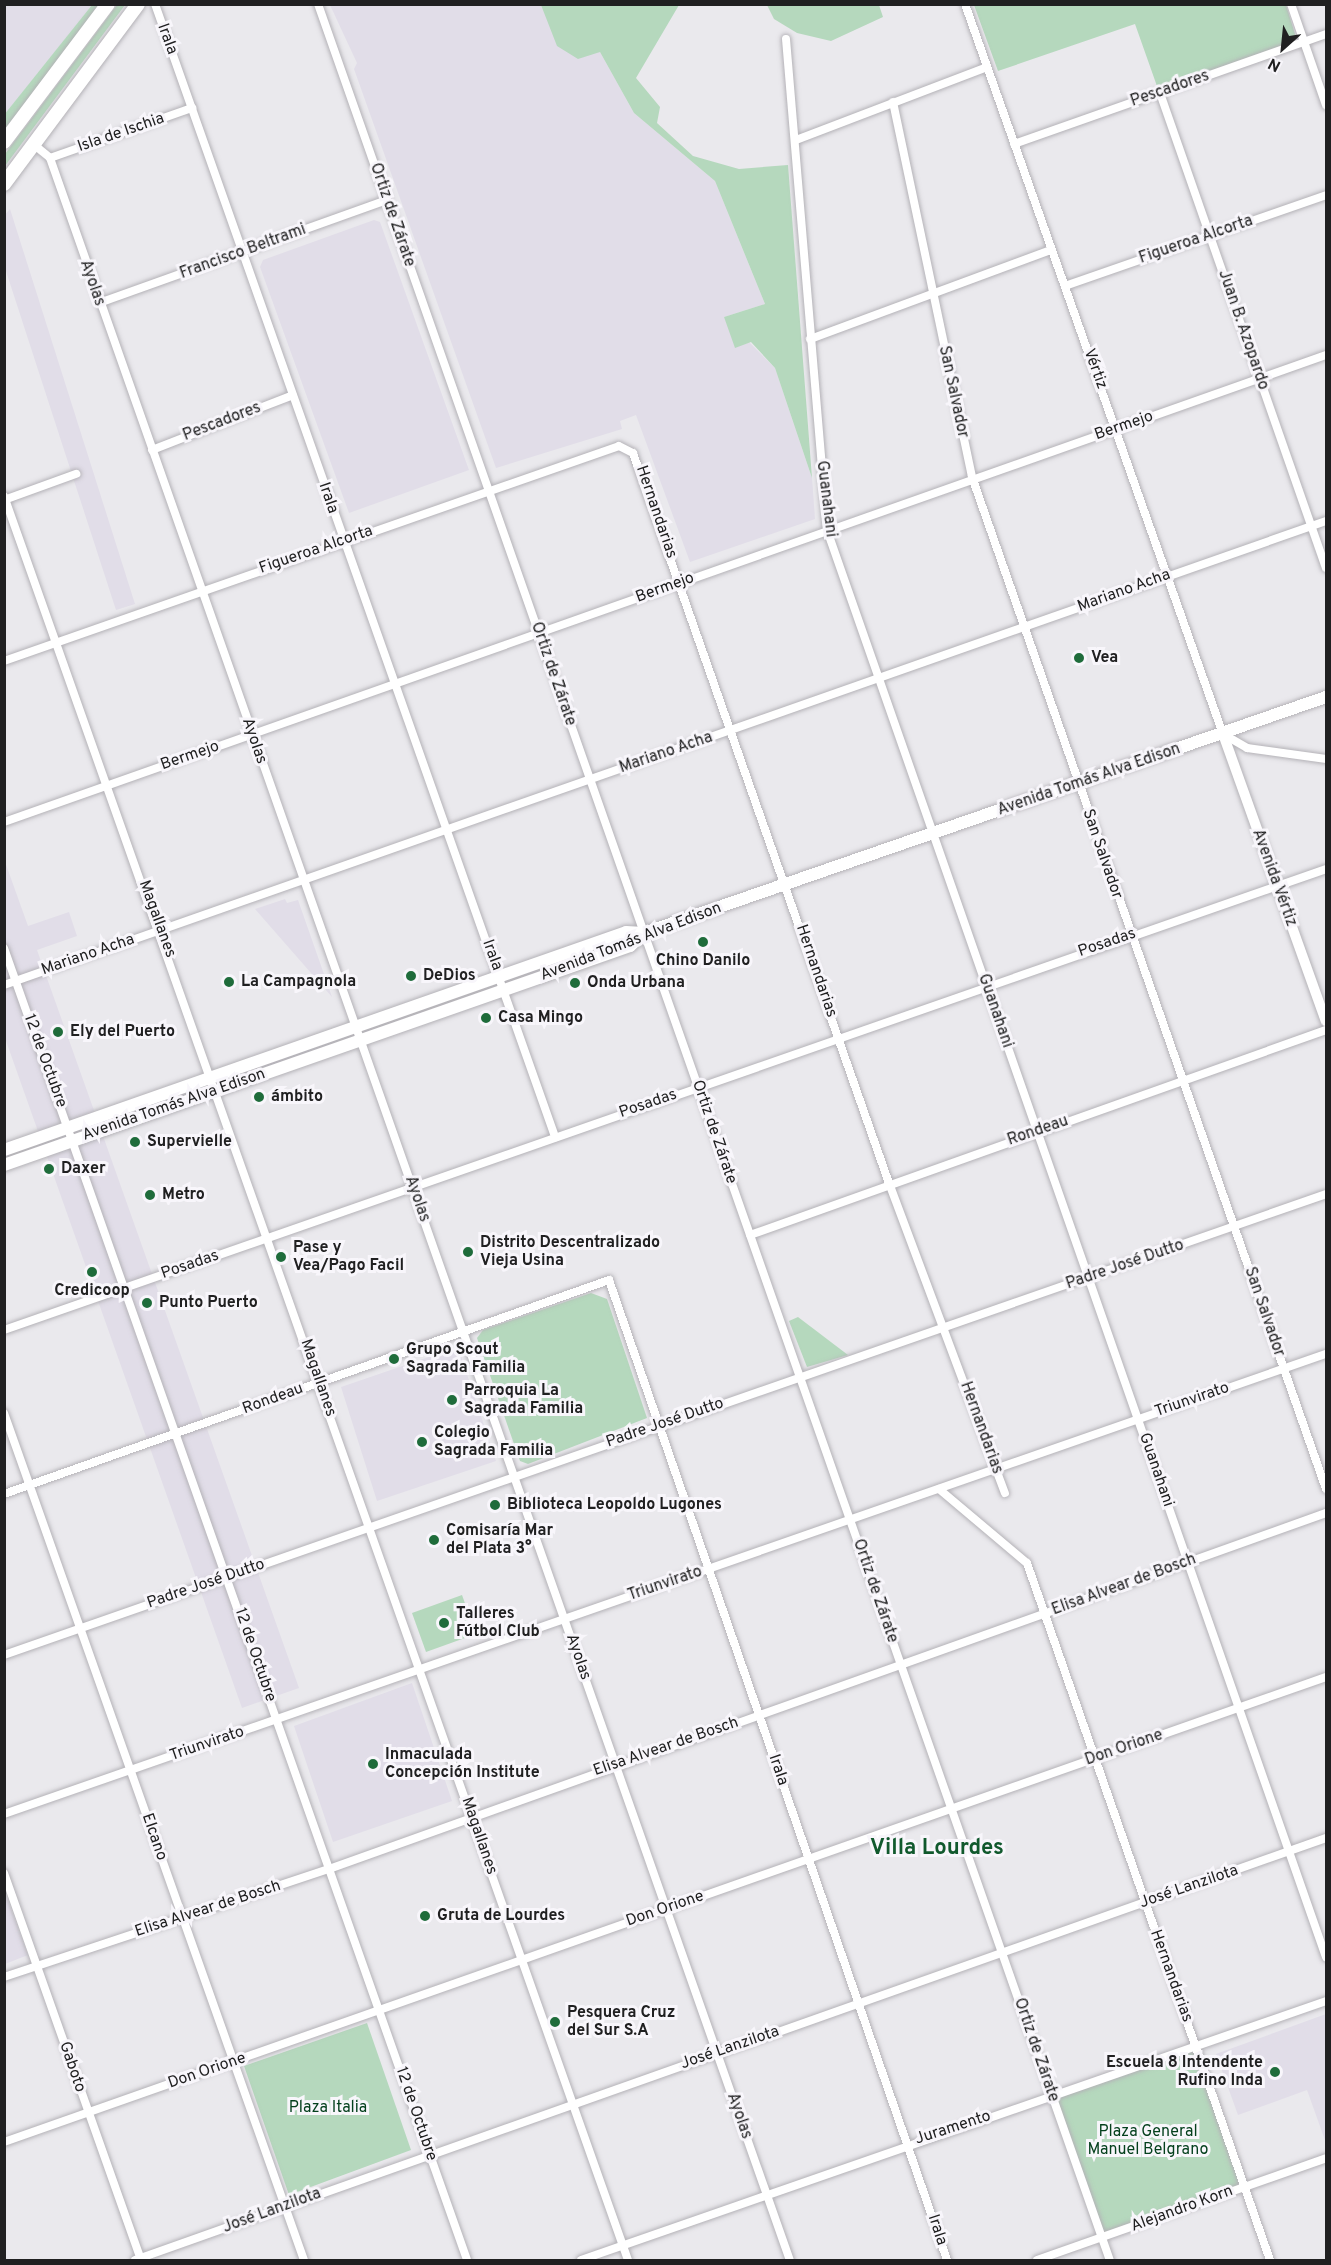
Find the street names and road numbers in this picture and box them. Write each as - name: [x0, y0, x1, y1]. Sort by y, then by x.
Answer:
- street label: Irala: [153, 21, 181, 57]
- street label: Pescadores: [1128, 67, 1212, 111]
- street label: Isla de Ischia: [75, 109, 167, 157]
- street label: Ortiz de Zárate: [365, 161, 419, 269]
- street label: Figueroa Alcorta: [1136, 211, 1256, 269]
- street label: Francisco Beltrami: [177, 220, 309, 284]
- street label: Ayolas: [75, 257, 109, 309]
- street label: Juan B. Azopardo: [1213, 267, 1273, 393]
- street label: San Salvador: [934, 344, 972, 440]
- street label: Vértiz: [1079, 346, 1111, 392]
- street label: Pescadores: [180, 398, 264, 446]
- street label: Bermejo: [1092, 407, 1156, 445]
- street label: Guanahani: [812, 460, 840, 538]
- street label: Hernandarias: [631, 463, 681, 561]
- street label: Irala: [314, 480, 342, 516]
- street label: Figueroa Alcorta: [256, 521, 376, 579]
- street label: Mariano Acha: [1075, 565, 1173, 617]
- street label: Bermejo: [633, 569, 697, 607]
- street label: Ortiz de Zárate: [526, 620, 580, 728]
- street label: Ayolas: [237, 715, 271, 767]
- street label: Mariano Acha: [617, 728, 715, 778]
- street label: Bermejo: [158, 737, 222, 775]
- street label: Avenida Tomás Alva Edison: [994, 739, 1184, 821]
- street label: San Salvador: [1078, 807, 1126, 901]
- street label: Avenida Vértiz: [1247, 826, 1301, 930]
- street label: Magallanes: [134, 878, 180, 960]
- street label: Avenida Tomás Alva Edison: [537, 898, 725, 986]
- street label: Hernandarias: [791, 922, 841, 1020]
- street label: Posadas: [1076, 924, 1138, 962]
- street label: Mariano Acha: [39, 930, 137, 980]
- street label: Irala: [478, 937, 506, 973]
- street label: Guanahani: [973, 971, 1017, 1051]
- street label: 12 de Octubre: [19, 1012, 71, 1110]
- street label: Avenida Tomás Alva Edison: [79, 1064, 269, 1146]
- street label: Ortiz de Zárate: [687, 1078, 741, 1186]
- street label: Posadas: [617, 1085, 679, 1123]
- street label: Rondeau: [1005, 1112, 1071, 1150]
- street label: Ayolas: [400, 1173, 434, 1225]
- street label: Padre José Dutto: [1064, 1236, 1186, 1294]
- street label: Posadas: [159, 1246, 221, 1284]
- street label: San Salvador: [1240, 1265, 1288, 1359]
- street label: Magallanes: [296, 1337, 340, 1419]
- street label: Triunvirato: [1152, 1378, 1232, 1422]
- street label: Rondeau: [240, 1379, 306, 1419]
- street label: Hernandarias: [955, 1379, 1007, 1477]
- street label: Padre José Dutto: [604, 1394, 726, 1452]
- street label: Guanahani: [1134, 1430, 1178, 1510]
- street label: Ortiz de Zárate: [848, 1537, 902, 1645]
- street label: Elisa Alvear de Bosch: [1049, 1550, 1199, 1620]
- street label: Padre José Dutto: [145, 1555, 267, 1613]
- street label: Triunvirato: [625, 1562, 705, 1606]
- street label: 12 de Octubre: [230, 1605, 280, 1705]
- street label: Ayolas: [561, 1631, 595, 1683]
- street label: Elisa Alvear de Bosch: [591, 1713, 741, 1781]
- street label: Triunvirato: [167, 1722, 247, 1766]
- street label: Don Orione: [1083, 1726, 1165, 1770]
- street label: Irala: [764, 1752, 792, 1788]
- street label: Magallanes: [457, 1795, 501, 1877]
- street label: Elcano: [137, 1811, 171, 1863]
- street label: José Lanzilota: [1137, 1861, 1241, 1913]
- street label: Elisa Alvear de Bosch: [132, 1876, 284, 1942]
- street label: Don Orione: [624, 1887, 706, 1931]
- street label: Hernandarias: [1145, 1927, 1197, 2025]
- street label: Ortiz de Zárate: [1009, 1996, 1063, 2104]
- street label: José Lanzilota: [678, 2022, 782, 2074]
- street label: Gaboto: [54, 2039, 90, 2095]
- street label: Don Orione: [166, 2049, 248, 2093]
- street label: 12 de Octubre: [391, 2064, 441, 2164]
- street label: Ayolas: [722, 2090, 756, 2142]
- street label: Juramento: [913, 2107, 993, 2149]
- street label: Alejandro Korn: [1128, 2182, 1236, 2236]
- street label: José Lanzilota: [220, 2184, 324, 2238]
- street label: Irala: [923, 2212, 951, 2248]

